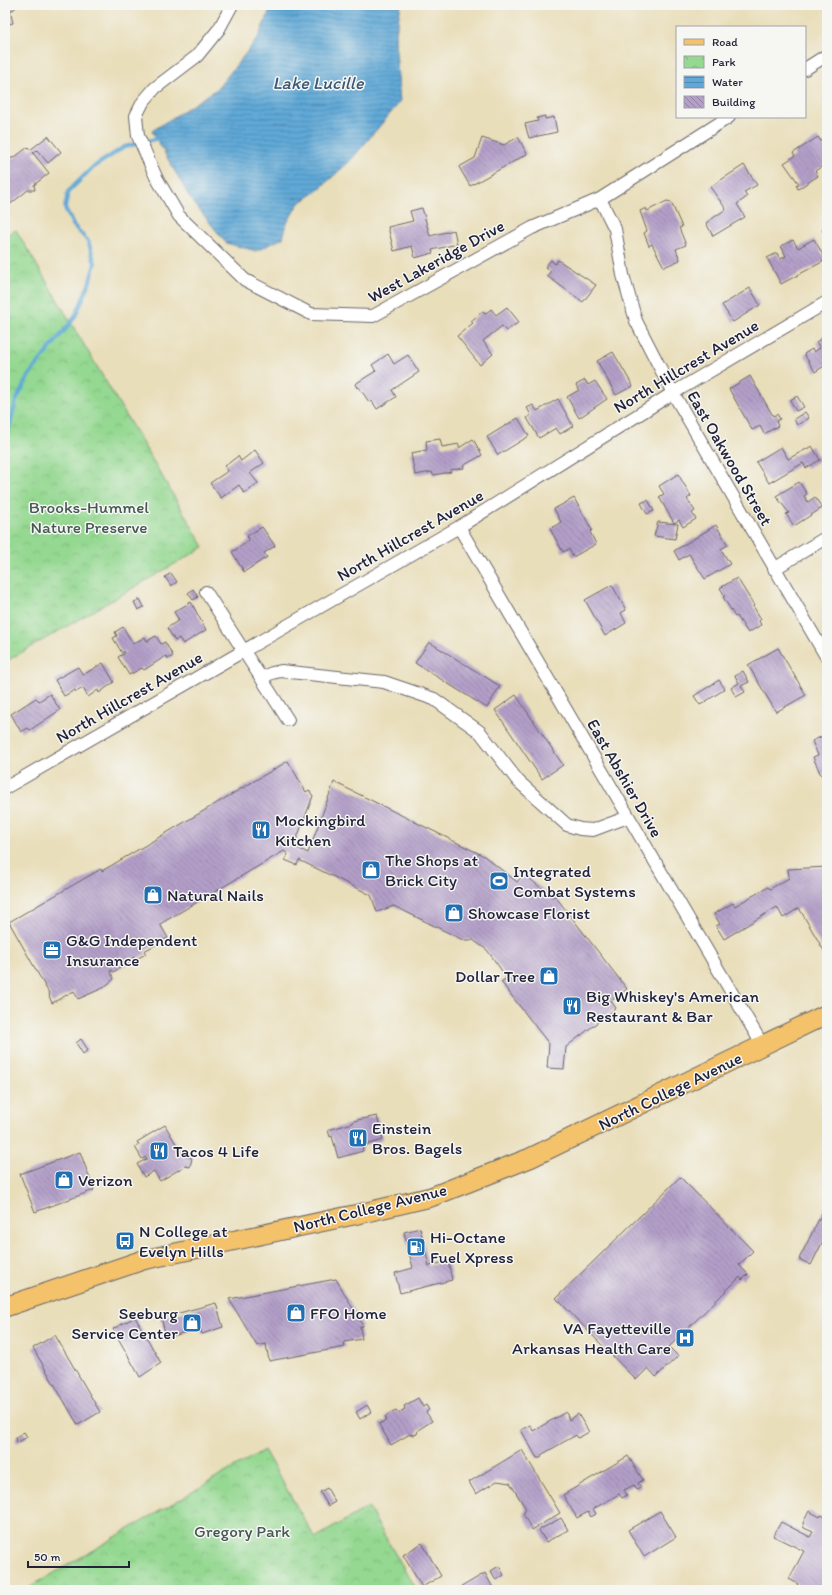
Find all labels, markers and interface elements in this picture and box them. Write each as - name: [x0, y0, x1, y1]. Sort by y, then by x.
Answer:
- legend: [676, 26, 806, 118]
- text: Road: [712, 35, 738, 49]
- text: Park: [712, 55, 736, 69]
- water label: Lake Lucille: [272, 72, 365, 94]
- text: Water: [712, 75, 743, 89]
- text: Building: [712, 95, 756, 109]
- street label: West Lakeridge Drive: [364, 215, 508, 307]
- street label: North Hillcrest Avenue: [610, 315, 762, 417]
- street label: East Oakwood Street: [683, 387, 777, 530]
- street label: North Hillcrest Avenue: [333, 485, 487, 585]
- park label: Brooks-Hummel Nature Preserve: [29, 497, 149, 537]
- street label: North Hillcrest Avenue: [52, 647, 206, 747]
- street label: East Abshier Drive: [583, 715, 667, 841]
- place label: Mockingbird Kitchen: [275, 810, 366, 850]
- restaurant icon: Mockingbird Kitchen: [250, 819, 272, 841]
- place label: The Shops at Brick City: [385, 850, 479, 890]
- shop icon: The Shops at Brick City: [360, 859, 382, 881]
- place label: Integrated Combat Systems: [513, 861, 636, 901]
- sports icon: Integrated Combat Systems: [488, 870, 510, 892]
- shop icon: Natural Nails: [142, 884, 164, 906]
- place label: Natural Nails: [167, 885, 264, 905]
- shop icon: Showcase Florist: [443, 902, 465, 924]
- place label: Showcase Florist: [468, 903, 591, 923]
- place label: G&G Independent Insurance: [66, 930, 197, 970]
- office icon: G&G Independent Insurance: [41, 939, 63, 961]
- shop icon: Dollar Tree: [538, 965, 560, 987]
- place label: Dollar Tree: [455, 966, 535, 986]
- place label: Big Whiskey's American Restaurant & Bar: [586, 986, 760, 1026]
- restaurant icon: Big Whiskey's American Restaurant & Bar: [561, 995, 583, 1017]
- street label: North College Avenue: [595, 1048, 745, 1134]
- place label: Einstein Bros. Bagels: [372, 1118, 462, 1158]
- restaurant icon: Einstein Bros. Bagels: [347, 1127, 369, 1149]
- restaurant icon: Tacos 4 Life: [148, 1140, 170, 1162]
- place label: Tacos 4 Life: [173, 1141, 259, 1161]
- shop icon: Verizon: [53, 1169, 75, 1191]
- place label: Verizon: [78, 1170, 133, 1190]
- street label: North College Avenue: [291, 1179, 449, 1237]
- place label: N College at Evelyn Hills: [139, 1221, 228, 1261]
- place label: Hi-Octane Fuel Xpress: [430, 1227, 514, 1267]
- bus stop icon: N College at Evelyn Hills: [114, 1230, 136, 1252]
- fuel station icon: Hi-Octane Fuel Xpress: [405, 1236, 427, 1258]
- shop icon: FFO Home: [285, 1302, 307, 1324]
- place label: Seeburg Service Center: [72, 1303, 178, 1343]
- place label: FFO Home: [310, 1303, 387, 1323]
- shop icon: Seeburg Service Center: [181, 1312, 203, 1334]
- place label: VA Fayetteville Arkansas Health Care: [512, 1318, 671, 1358]
- hospital icon: VA Fayetteville Arkansas Health Care: [674, 1327, 696, 1349]
- park label: Gregory Park: [194, 1521, 290, 1541]
- scale bar: [28, 1543, 129, 1569]
- text: 50 m: [34, 1550, 60, 1564]

